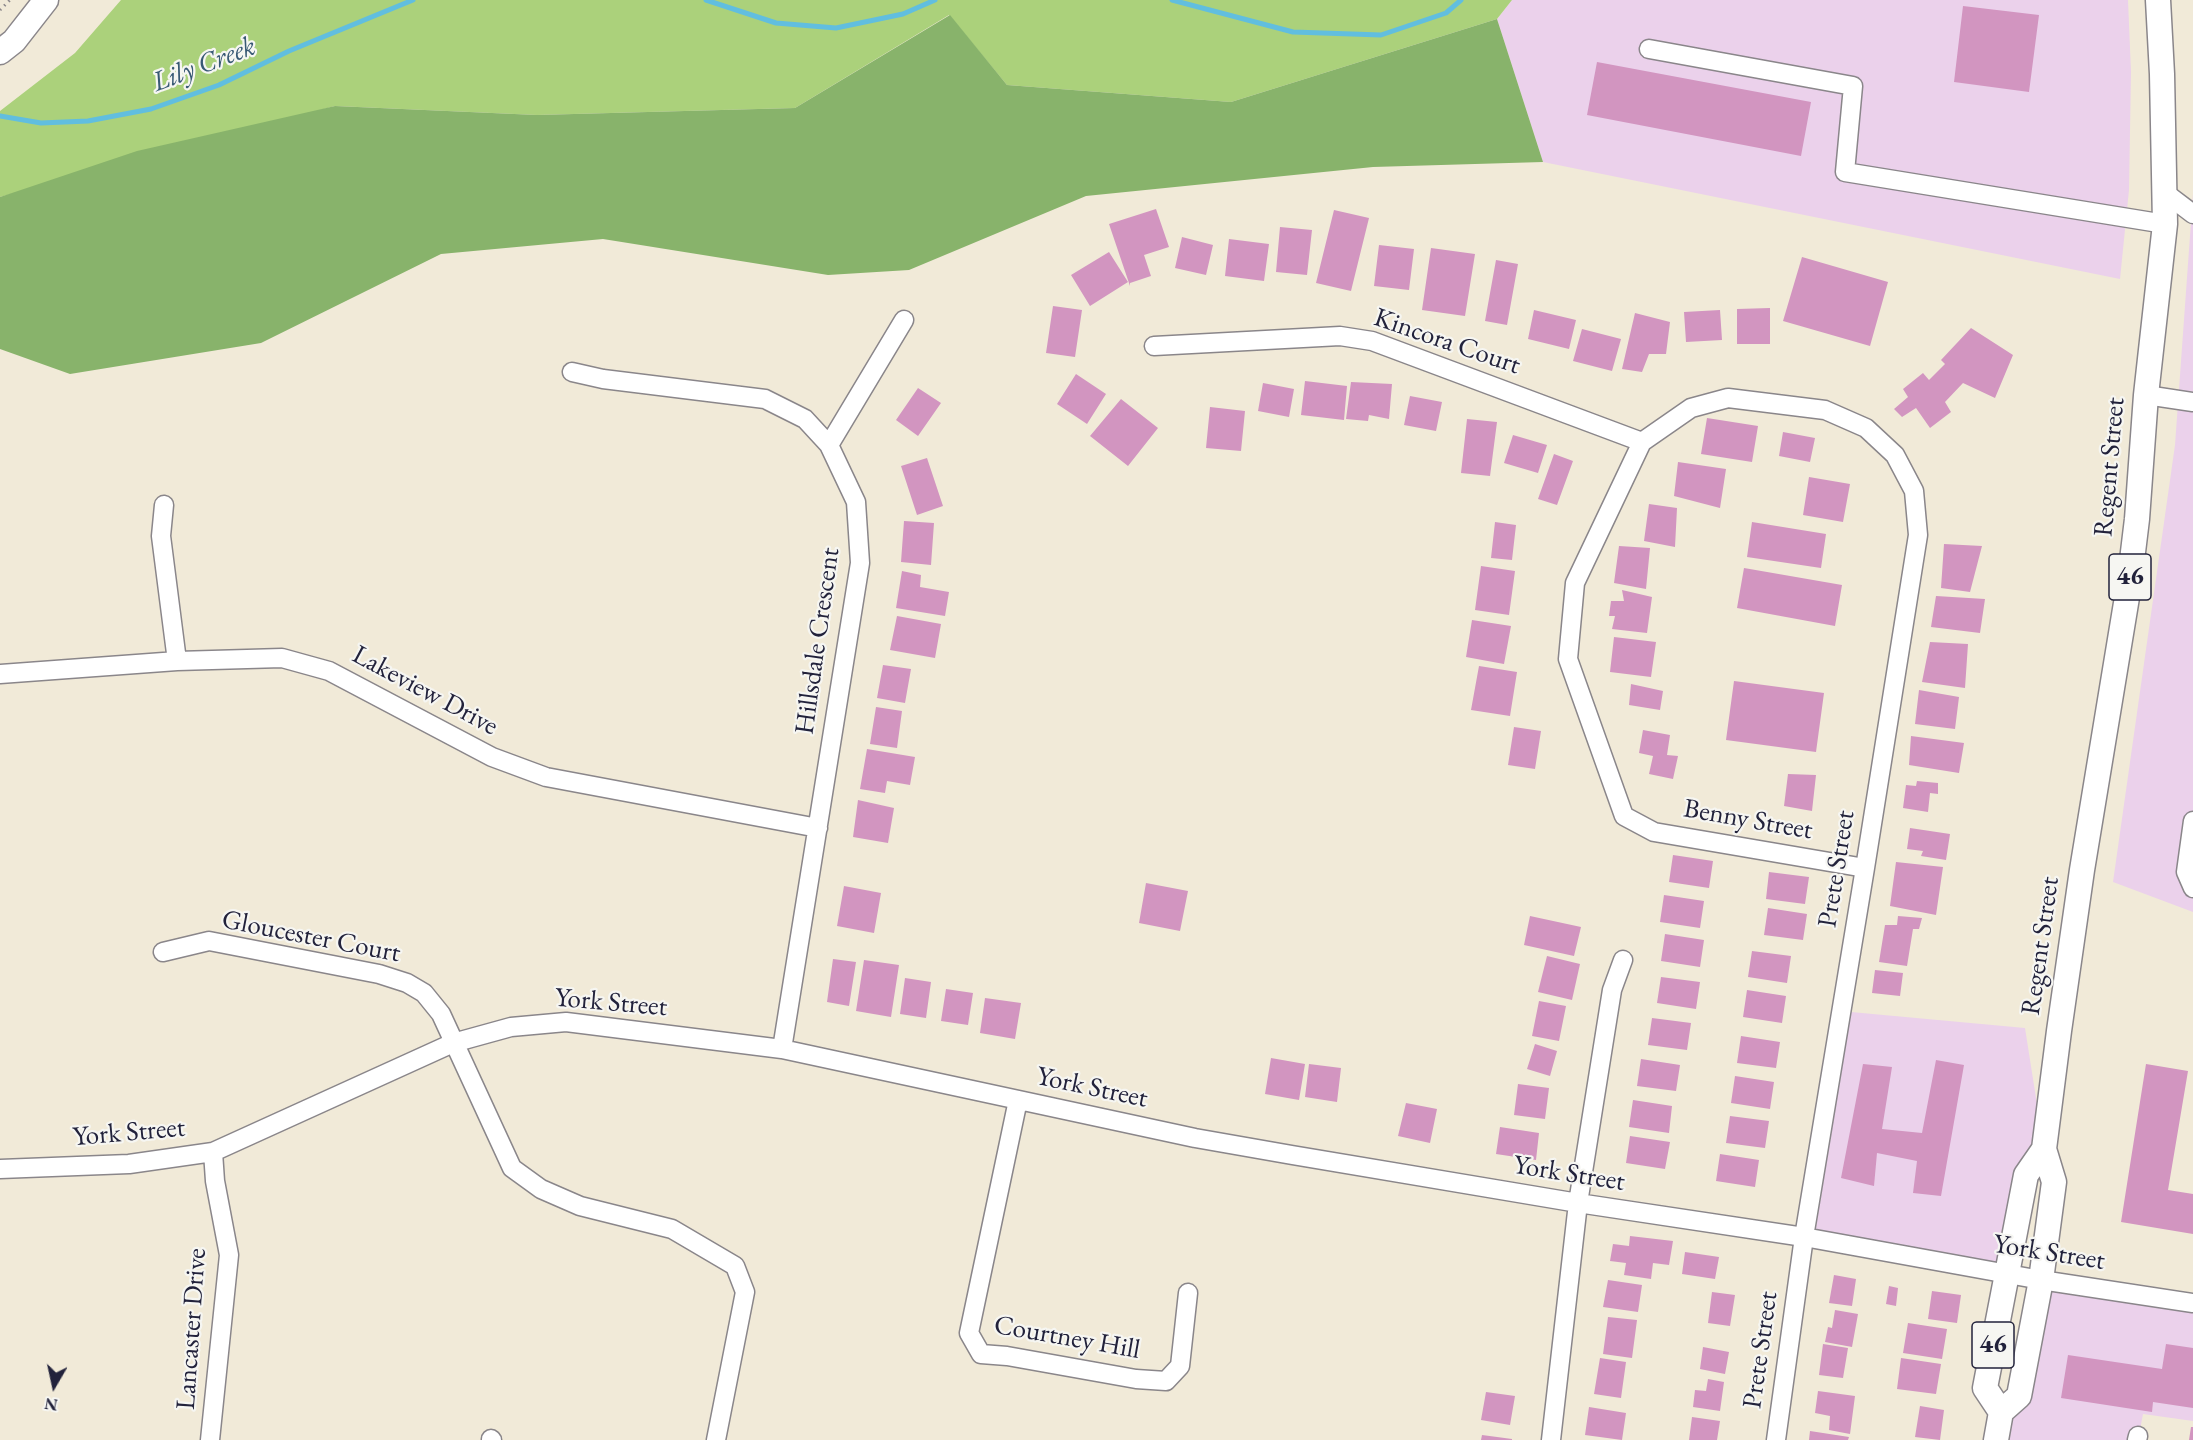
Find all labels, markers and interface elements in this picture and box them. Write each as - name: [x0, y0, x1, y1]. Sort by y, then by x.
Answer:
- water label: Lily Creek: [147, 30, 261, 100]
- street label: Kincora Court: [1370, 302, 1524, 382]
- street label: Regent Street: [2088, 396, 2132, 538]
- street label: Hillsdale Crescent: [789, 546, 847, 736]
- road number: 46: [2109, 554, 2151, 600]
- street label: Lakeview Drive: [347, 639, 503, 743]
- street label: Benny Street: [1681, 793, 1815, 847]
- street label: Prete Street: [1812, 808, 1862, 930]
- street label: Regent Street: [2015, 875, 2067, 1017]
- street label: Gloucester Court: [219, 904, 403, 970]
- street label: York Street: [553, 982, 669, 1024]
- street label: York Street: [1034, 1060, 1150, 1116]
- street label: York Street: [71, 1112, 187, 1154]
- street label: York Street: [1511, 1149, 1627, 1199]
- street label: York Street: [1991, 1228, 2107, 1278]
- street label: Lancaster Drive: [170, 1247, 214, 1411]
- street label: Prete Street: [1737, 1289, 1785, 1411]
- street label: Courtney Hill: [991, 1309, 1143, 1367]
- road number: 46: [1972, 1322, 2014, 1368]
- north arrow: [24, 1356, 84, 1416]
- text: N: [43, 1393, 59, 1416]

